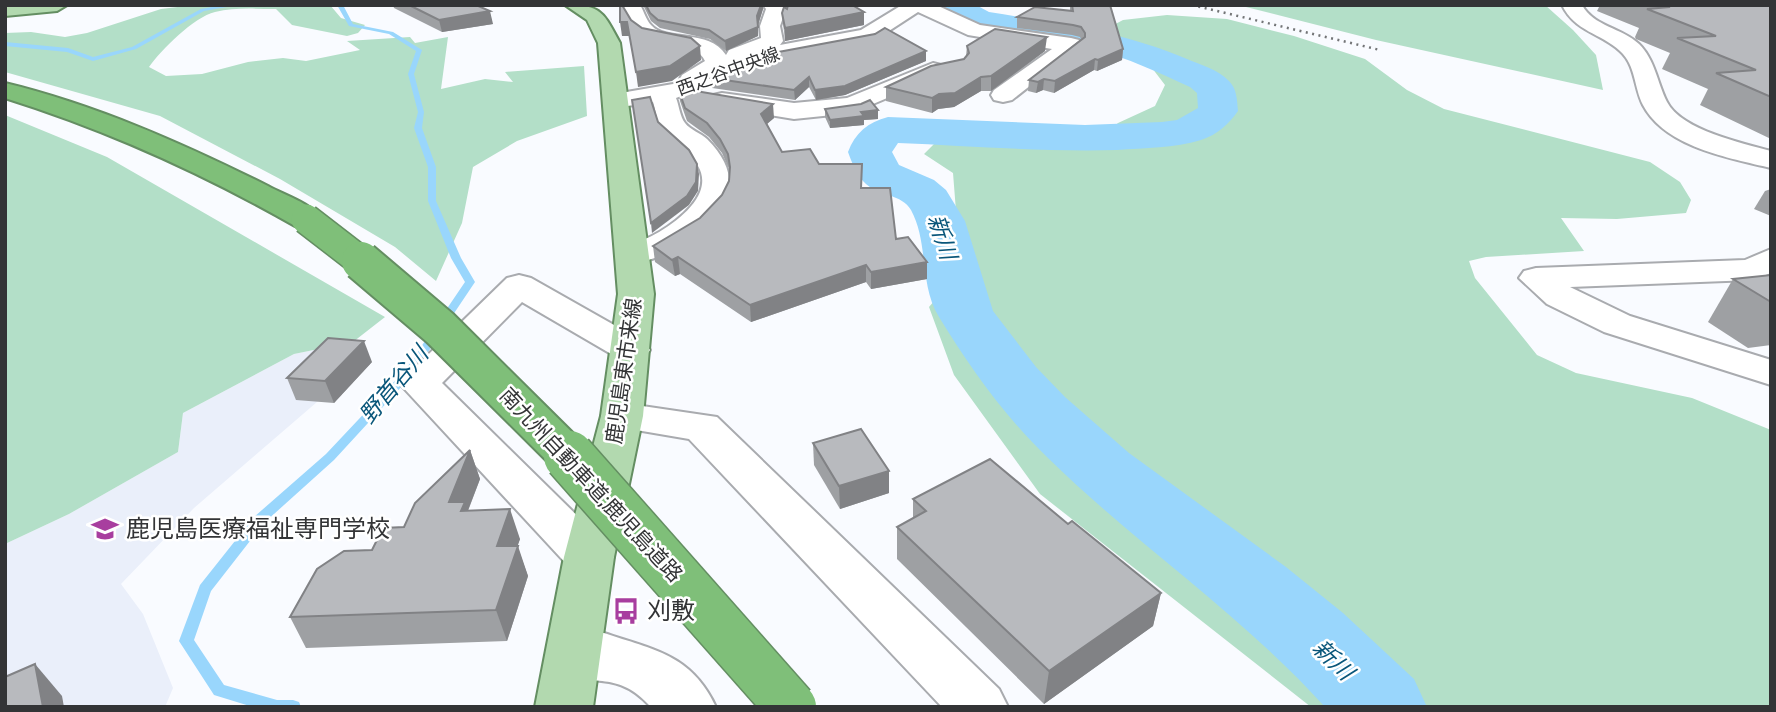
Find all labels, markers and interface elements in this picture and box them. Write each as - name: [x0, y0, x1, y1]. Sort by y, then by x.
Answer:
- street label: 西之谷中央線: [674, 43, 782, 99]
- water label: 新川: [922, 211, 963, 266]
- street label: 鹿児島東市来線: [602, 297, 646, 445]
- water label: 野首谷川: [354, 339, 436, 429]
- street label: 南九州自動車道;鹿児島道路: [495, 383, 687, 587]
- school or university icon: 鹿児島医療福祉専門学校: [90, 514, 120, 544]
- place label: 鹿児島医療福祉専門学校: [126, 515, 390, 543]
- bus stop icon: 刈敷: [611, 596, 641, 626]
- place label: 刈敷: [647, 597, 695, 625]
- water label: 新川: [1307, 634, 1361, 688]

